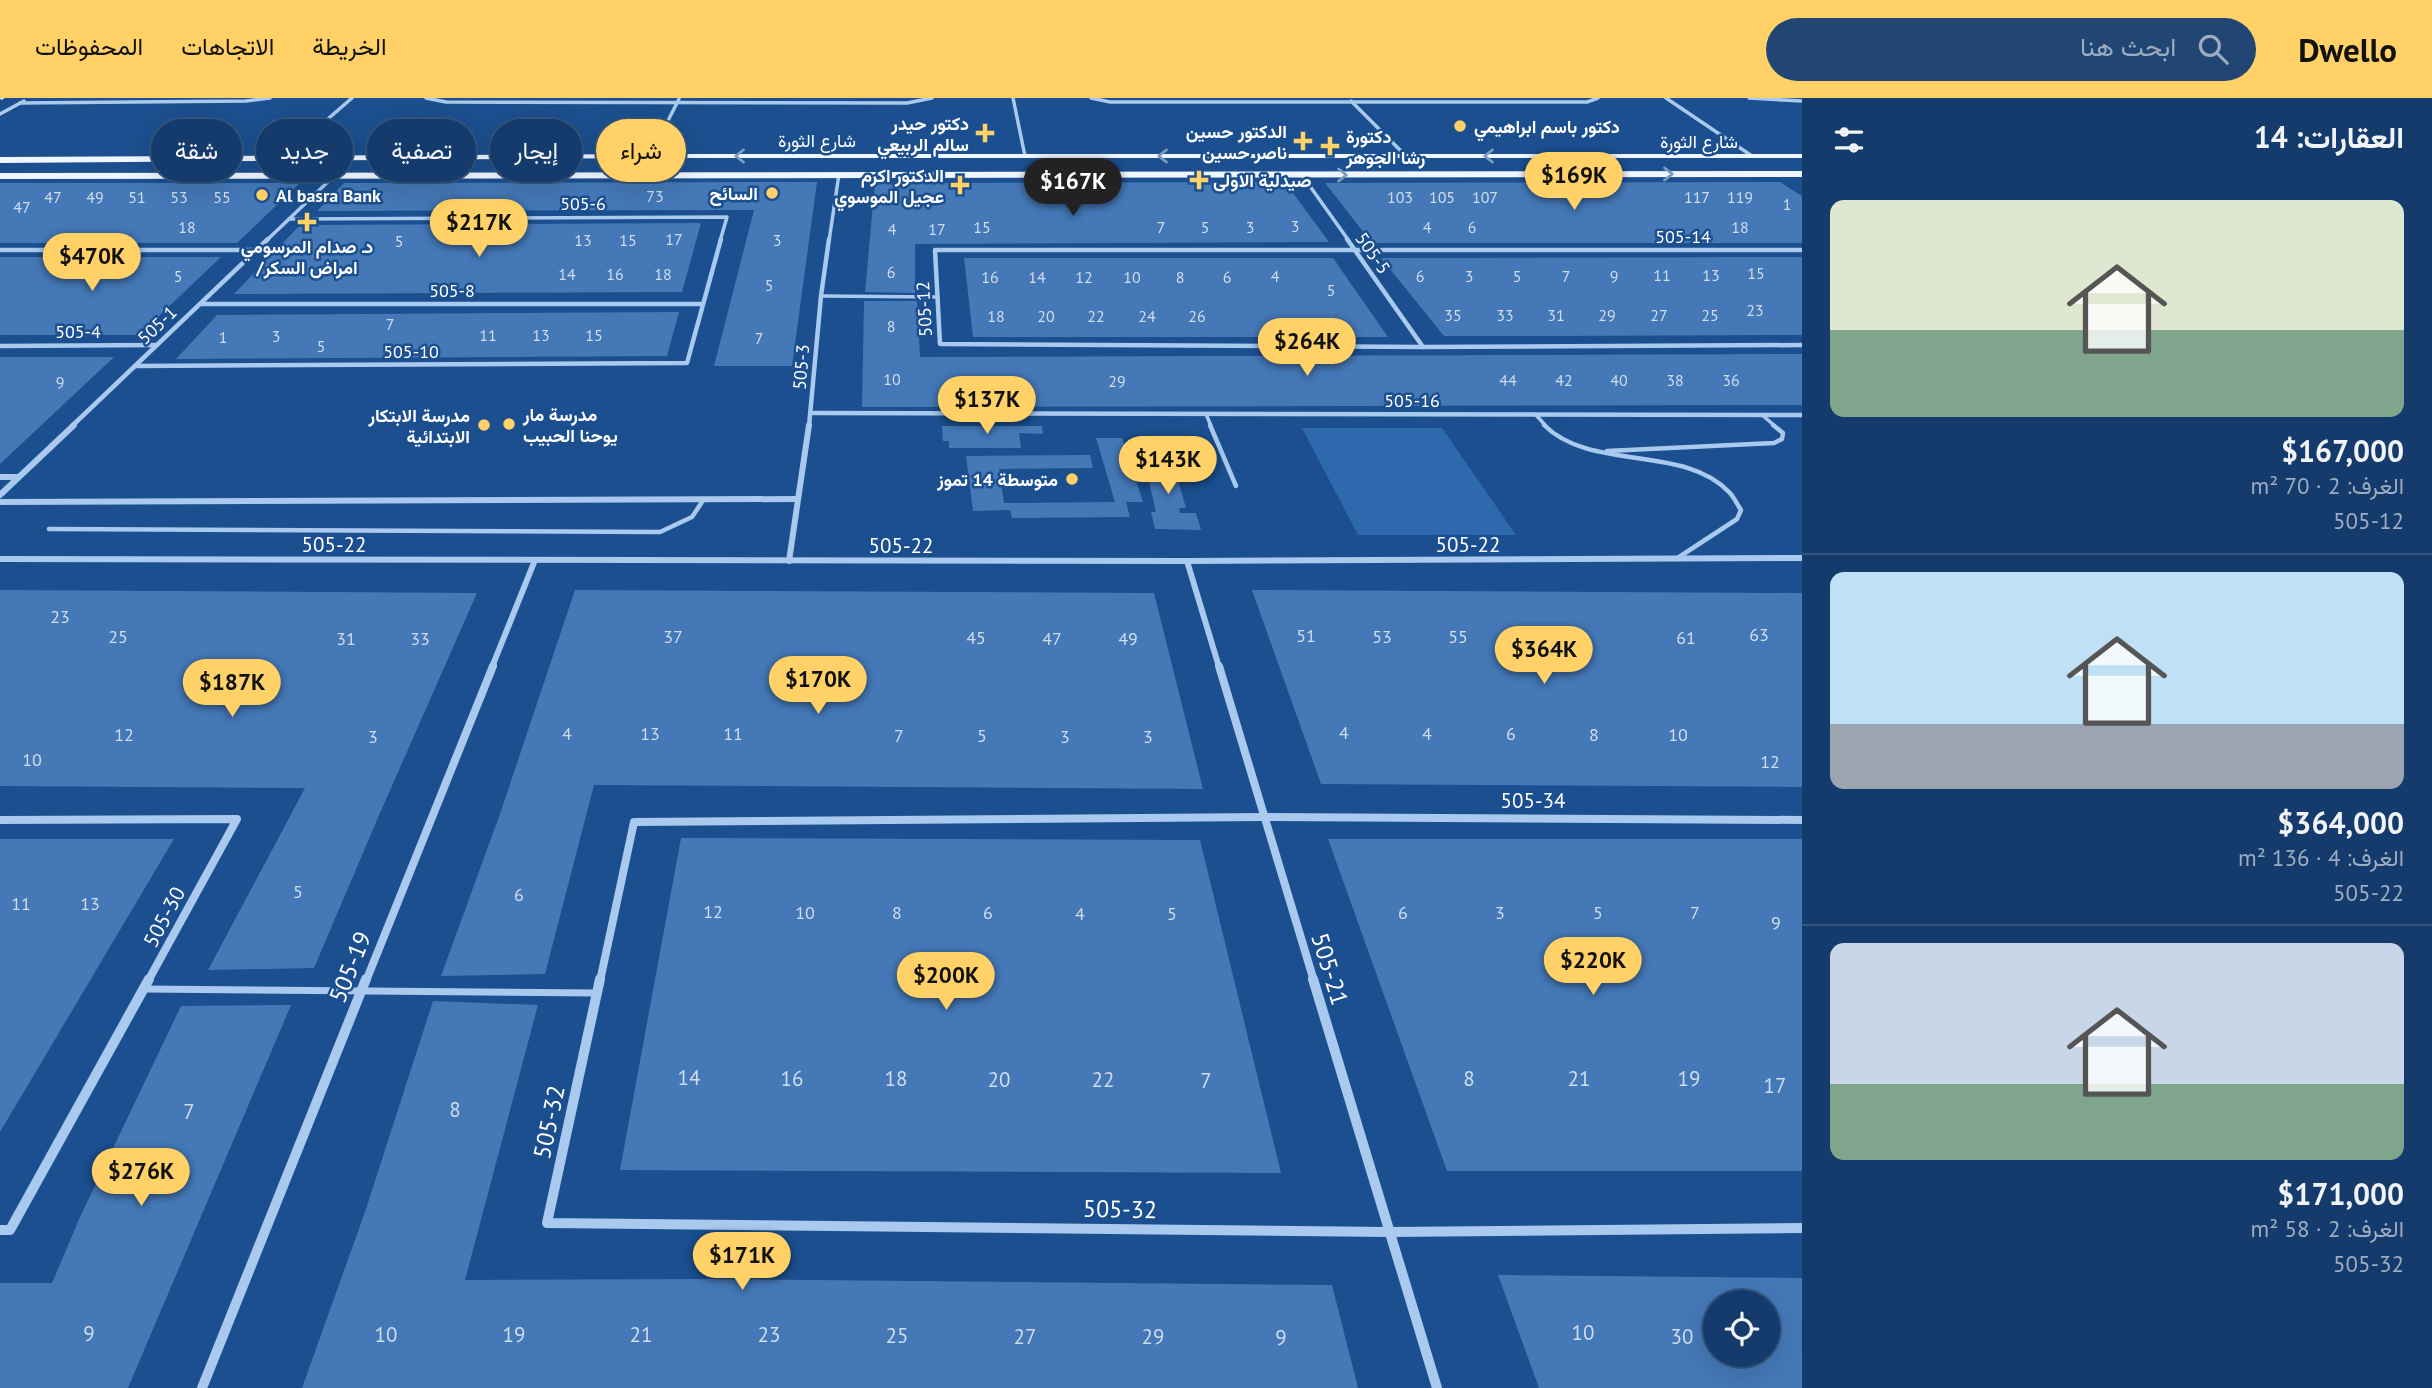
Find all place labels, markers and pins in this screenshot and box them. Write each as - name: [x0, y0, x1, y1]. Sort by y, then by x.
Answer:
- place label: دكتور حيدر سالم الربيعي: [877, 112, 969, 160]
- place label: دكتور باسم ابراهيمي: [1474, 115, 1620, 142]
- marker: دكتور باسم ابراهيمي: [1452, 118, 1468, 134]
- place label: الدكتور حسين ناصر حسين: [1186, 120, 1287, 164]
- marker: دكتور حيدر سالم الربيعي: [975, 123, 995, 143]
- place label: دكتورة رشا الجوهر: [1345, 125, 1425, 169]
- marker: الدكتور حسين ناصر حسين: [1293, 131, 1313, 151]
- marker: دكتورة رشا الجوهر: [1320, 136, 1340, 156]
- pin: $169K: [1525, 152, 1623, 212]
- pin: $167K: [1024, 158, 1122, 218]
- place label: الدكتور اكرم عجيل الموسوي: [834, 164, 944, 212]
- place label: صيدلية الاولى: [1213, 169, 1312, 192]
- marker: صيدلية الاولى: [1191, 172, 1207, 188]
- marker: الدكتور اكرم عجيل الموسوي: [950, 175, 970, 195]
- place label: السائح: [710, 182, 758, 206]
- place label: Al basra Bank: [276, 184, 381, 207]
- marker: السائح: [764, 185, 780, 201]
- marker: Al basra Bank: [254, 187, 270, 203]
- pin: $217K: [430, 200, 528, 259]
- marker: د. صدام المرسومي /امراض السكر: [297, 212, 317, 232]
- pin: $470K: [43, 234, 141, 293]
- place label: د. صدام المرسومي /امراض السكر: [241, 235, 373, 279]
- pin: $264K: [1258, 318, 1356, 378]
- pin: $137K: [938, 376, 1036, 436]
- place label: مدرسة مار يوحنا الحبيب: [522, 403, 618, 447]
- place label: مدرسة الابتكار الابتدائية: [368, 404, 470, 448]
- marker: مدرسة مار يوحنا الحبيب: [501, 416, 517, 432]
- marker: مدرسة الابتكار الابتدائية: [476, 417, 492, 433]
- pin: $143K: [1119, 436, 1217, 496]
- place label: متوسطة 14 تموز: [936, 468, 1058, 491]
- marker: متوسطة 14 تموز: [1064, 471, 1080, 487]
- pin: $364K: [1495, 626, 1593, 686]
- pin: $170K: [769, 656, 867, 716]
- pin: $187K: [183, 660, 281, 719]
- pin: $220K: [1544, 937, 1642, 997]
- pin: $200K: [897, 953, 995, 1012]
- pin: $276K: [92, 1148, 190, 1208]
- pin: $171K: [693, 1232, 791, 1292]

